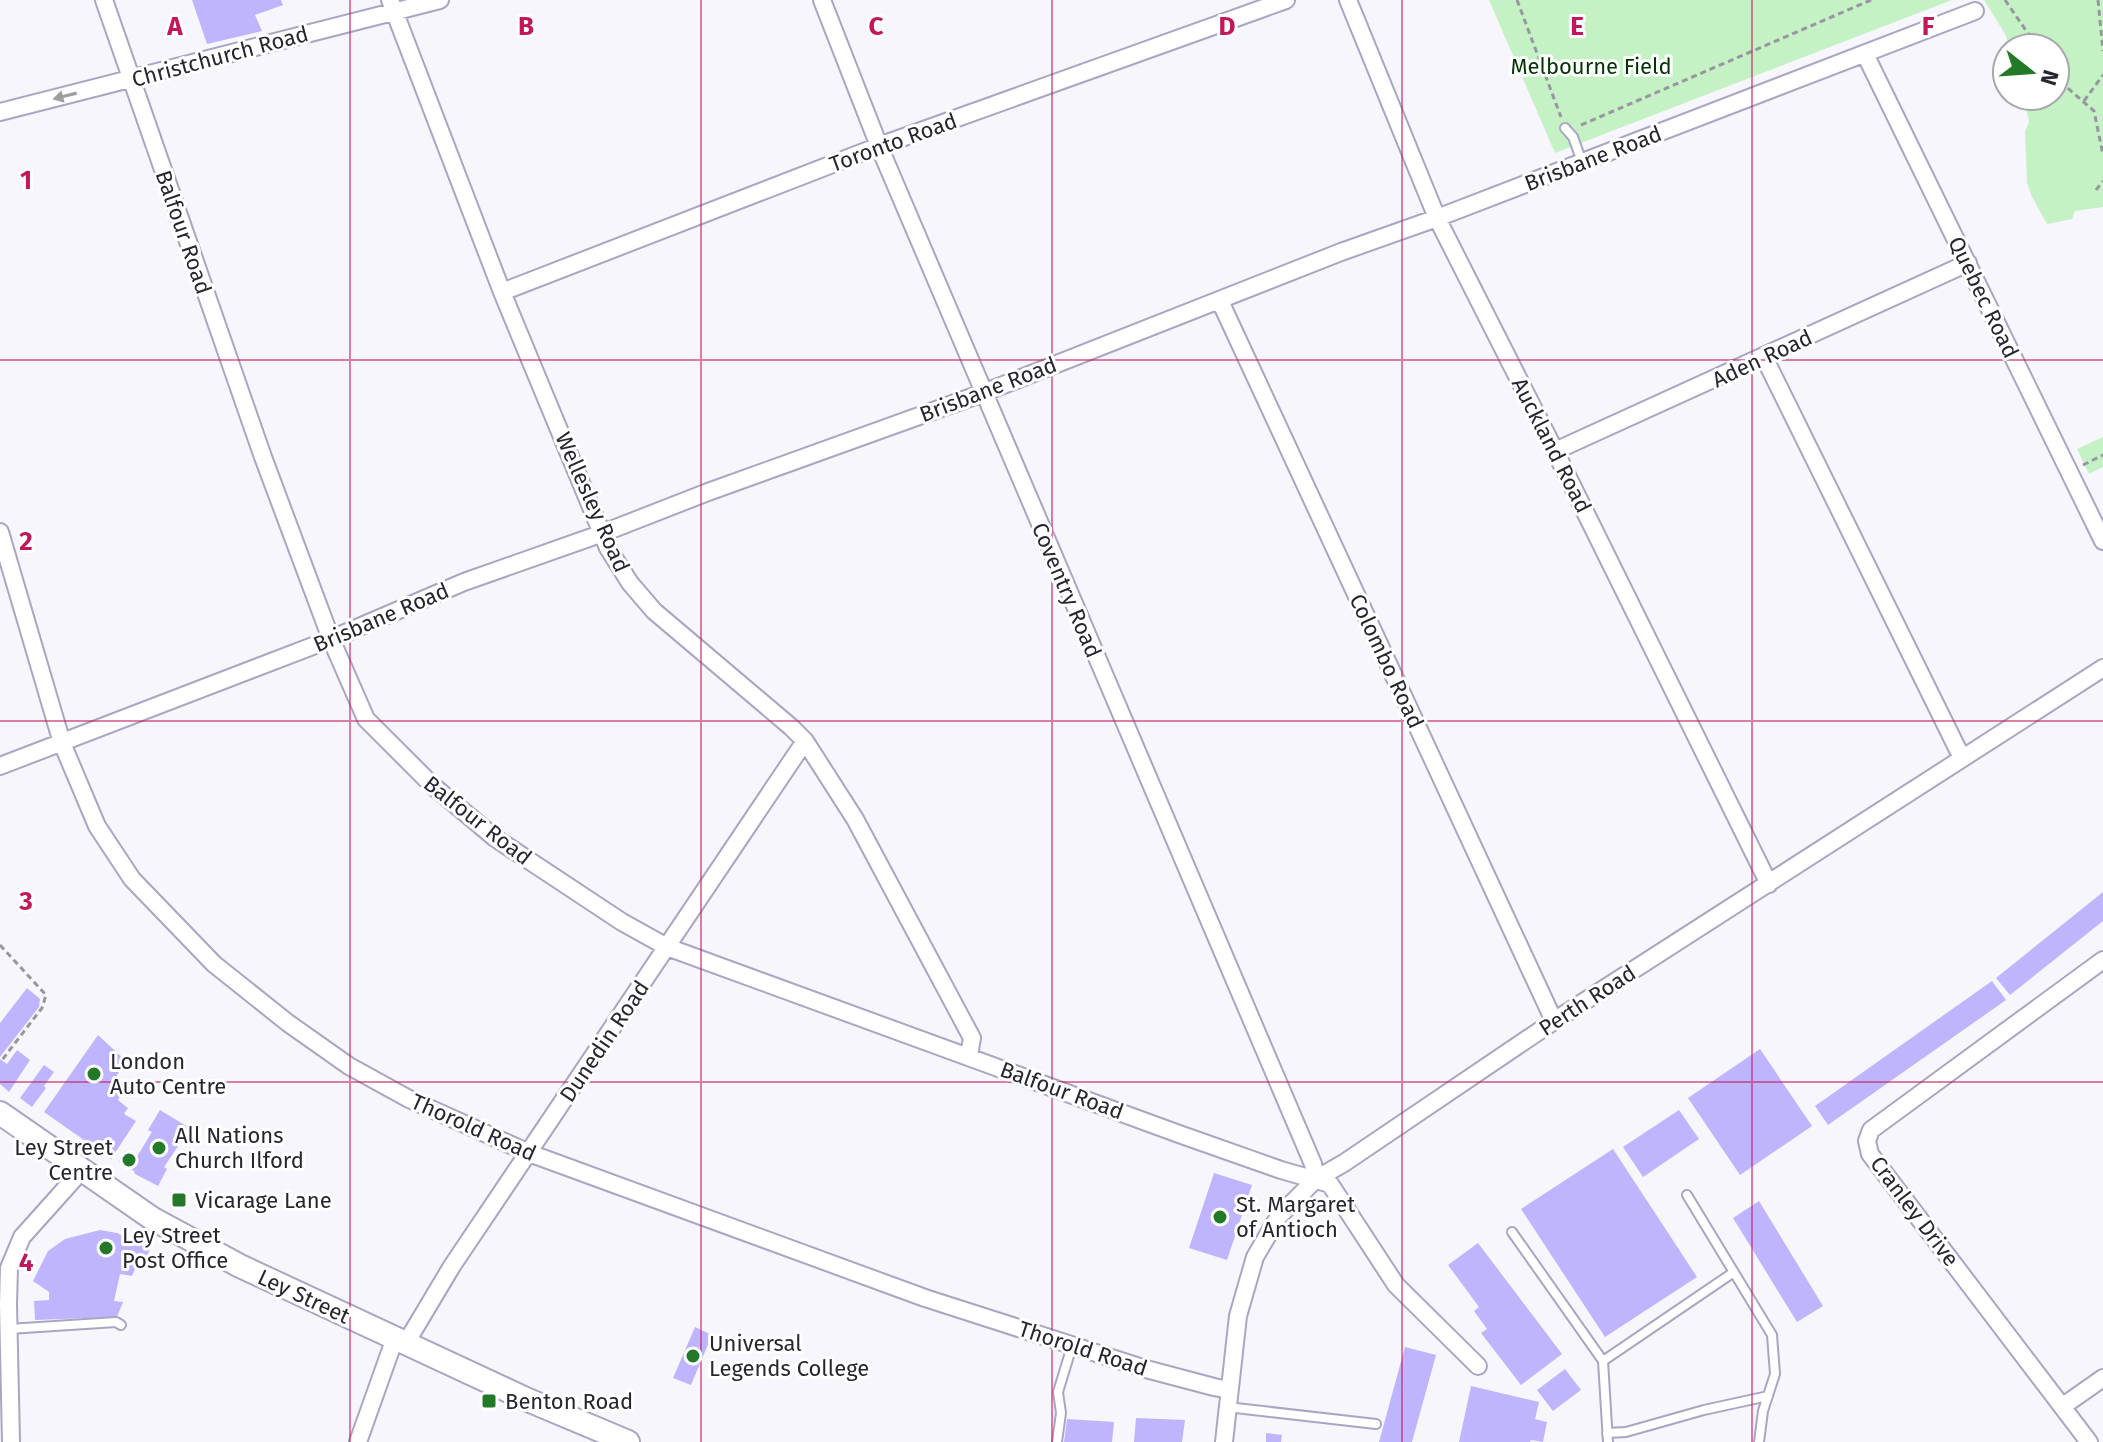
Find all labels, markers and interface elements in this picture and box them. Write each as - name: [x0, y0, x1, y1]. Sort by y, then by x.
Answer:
- text: A: [166, 11, 183, 42]
- text: B: [518, 11, 534, 42]
- text: C: [869, 11, 884, 42]
- text: D: [1219, 11, 1236, 42]
- text: E: [1570, 11, 1584, 42]
- text: F: [1922, 11, 1935, 42]
- street label: Christchurch Road: [129, 20, 311, 93]
- north arrow: [1991, 32, 2071, 112]
- park label: Melbourne Field: [1510, 53, 1672, 80]
- text: N: [2035, 67, 2065, 89]
- one-way arrow: [53, 90, 78, 102]
- street label: Toronto Road: [826, 107, 961, 178]
- street label: Brisbane Road: [1521, 120, 1666, 197]
- text: 1: [20, 165, 32, 196]
- street label: Balfour Road: [150, 167, 217, 298]
- street label: Quebec Road: [1942, 232, 2025, 363]
- street label: Aden Road: [1708, 324, 1817, 393]
- street label: Brisbane Road: [916, 351, 1061, 428]
- street label: Auckland Road: [1506, 373, 1597, 517]
- street label: Wellesley Road: [550, 428, 636, 576]
- street label: Coventry Road: [1026, 519, 1107, 662]
- text: 2: [19, 526, 33, 557]
- street label: Brisbane Road: [309, 577, 453, 658]
- street label: Colombo Road: [1344, 590, 1429, 733]
- street label: Balfour Road: [418, 770, 537, 871]
- text: 3: [18, 886, 33, 917]
- street label: Perth Road: [1534, 959, 1641, 1042]
- street label: Dunedin Road: [554, 975, 655, 1107]
- place label: London Auto Centre: [110, 1048, 226, 1100]
- street label: Balfour Road: [996, 1056, 1127, 1125]
- marker: London Auto Centre: [85, 1065, 103, 1083]
- street label: Thorold Road: [407, 1088, 540, 1167]
- place label: All Nations Church Ilford: [175, 1122, 304, 1174]
- place label: Ley Street Centre: [14, 1134, 113, 1186]
- marker: All Nations Church Ilford: [150, 1139, 168, 1157]
- marker: Ley Street Centre: [120, 1151, 138, 1169]
- street label: Cranley Drive: [1864, 1151, 1965, 1272]
- place label: Vicarage Lane: [195, 1187, 332, 1214]
- marker: Vicarage Lane: [170, 1191, 188, 1209]
- place label: St. Margaret of Antioch: [1236, 1191, 1355, 1243]
- marker: St. Margaret of Antioch: [1211, 1208, 1229, 1226]
- place label: Ley Street Post Office: [122, 1222, 228, 1274]
- marker: Ley Street Post Office: [97, 1239, 115, 1257]
- text: 4: [19, 1247, 34, 1278]
- street label: Ley Street: [253, 1263, 354, 1330]
- street label: Thorold Road: [1015, 1315, 1151, 1382]
- place label: Universal Legends College: [709, 1330, 869, 1382]
- marker: Universal Legends College: [684, 1347, 702, 1365]
- place label: Benton Road: [505, 1388, 633, 1415]
- marker: Benton Road: [480, 1392, 498, 1410]

